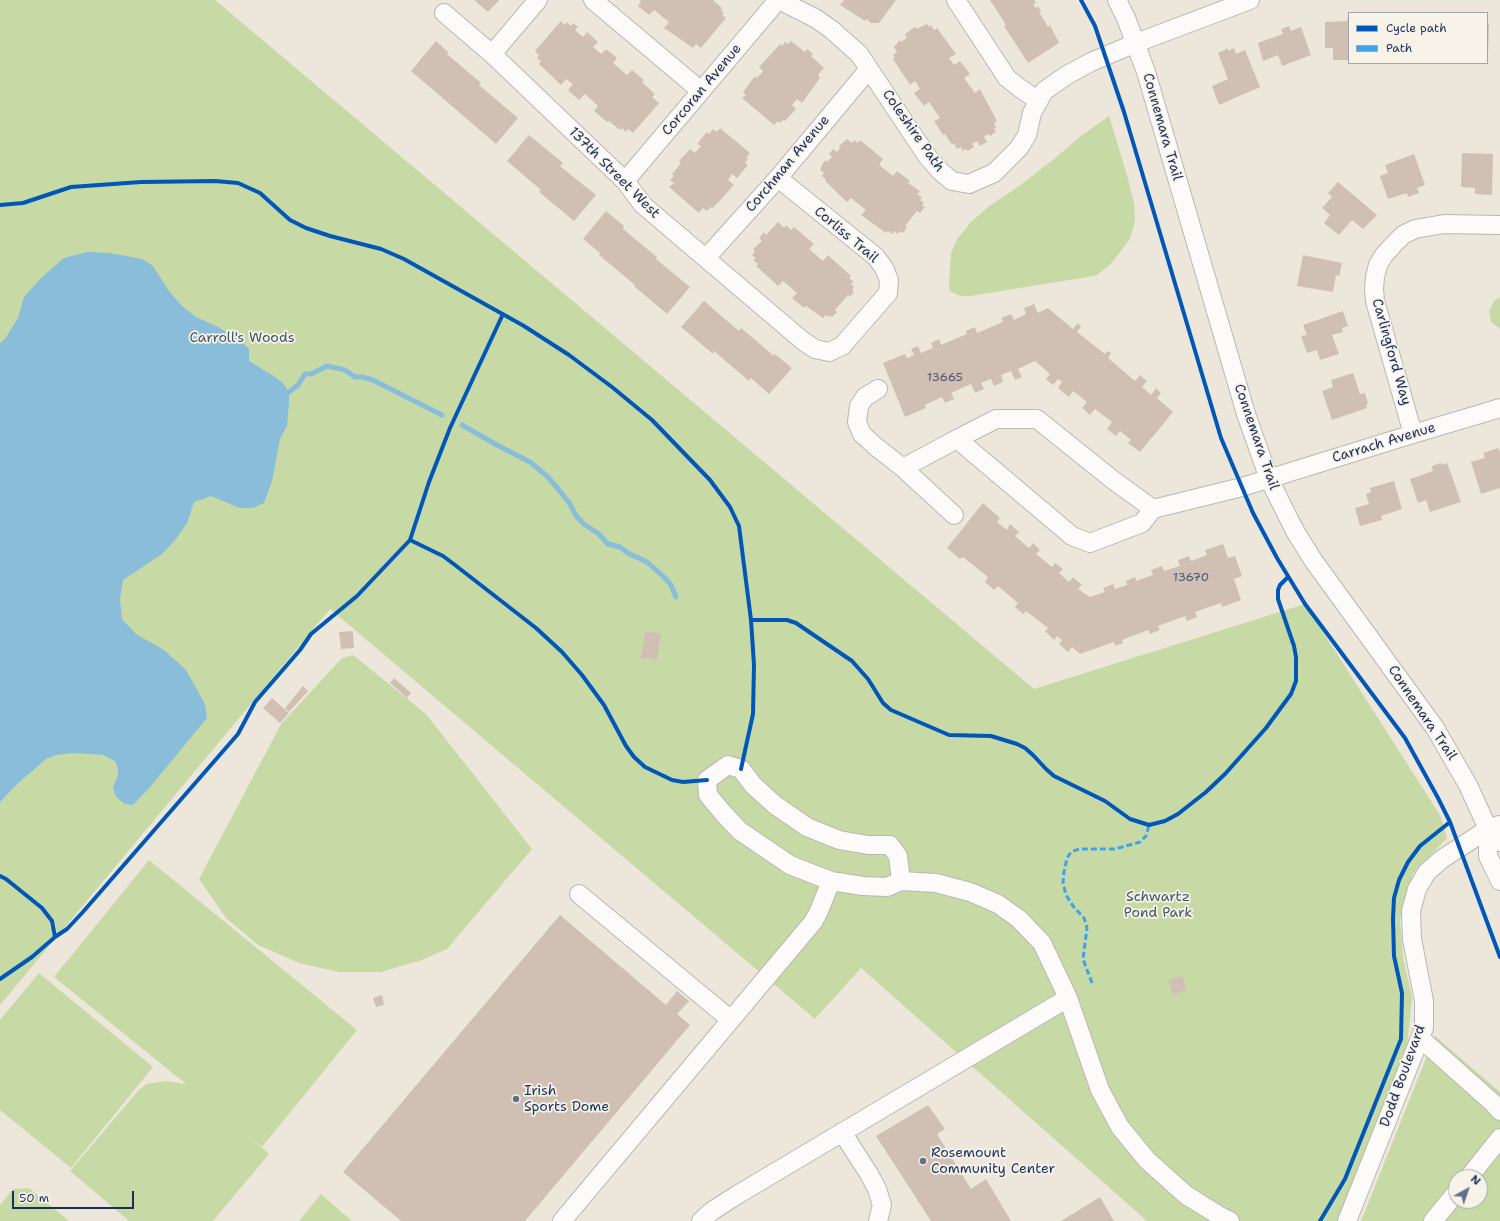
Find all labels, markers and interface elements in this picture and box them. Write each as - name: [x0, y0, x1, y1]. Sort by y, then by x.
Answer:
- legend: [1348, 12, 1488, 64]
- text: Cycle path: [1386, 20, 1447, 36]
- text: Path: [1386, 40, 1412, 56]
- street label: Corcoran Avenue: [659, 41, 745, 139]
- street label: Connemara Trail: [1139, 71, 1185, 183]
- street label: Coleshire Path: [878, 87, 948, 175]
- street label: Corchman Avenue: [743, 112, 833, 216]
- street label: 137th Street West: [565, 124, 663, 222]
- street label: Corliss Trail: [810, 203, 882, 267]
- street label: Carlingford Way: [1368, 297, 1414, 407]
- park label: Carroll's Woods: [189, 330, 295, 346]
- house number: 13665: [927, 371, 963, 385]
- street label: Connemara Trail: [1230, 382, 1282, 492]
- street label: Carrach Avenue: [1330, 419, 1438, 467]
- house number: 13670: [1173, 571, 1209, 585]
- street label: Connemara Trail: [1384, 662, 1460, 764]
- park label: Schwartz Pond Park: [1124, 889, 1192, 922]
- street label: Dodd Boulevard: [1377, 1023, 1429, 1129]
- place label: Irish Sports Dome: [524, 1083, 609, 1116]
- marker: Irish Sports Dome: [511, 1094, 521, 1104]
- place label: Rosemount Community Center: [931, 1145, 1055, 1178]
- marker: Rosemount Community Center: [918, 1156, 928, 1166]
- north arrow: [1448, 1169, 1488, 1209]
- text: N: [1467, 1172, 1484, 1189]
- scale bar: [14, 1183, 136, 1209]
- text: 50 m: [19, 1190, 49, 1206]

